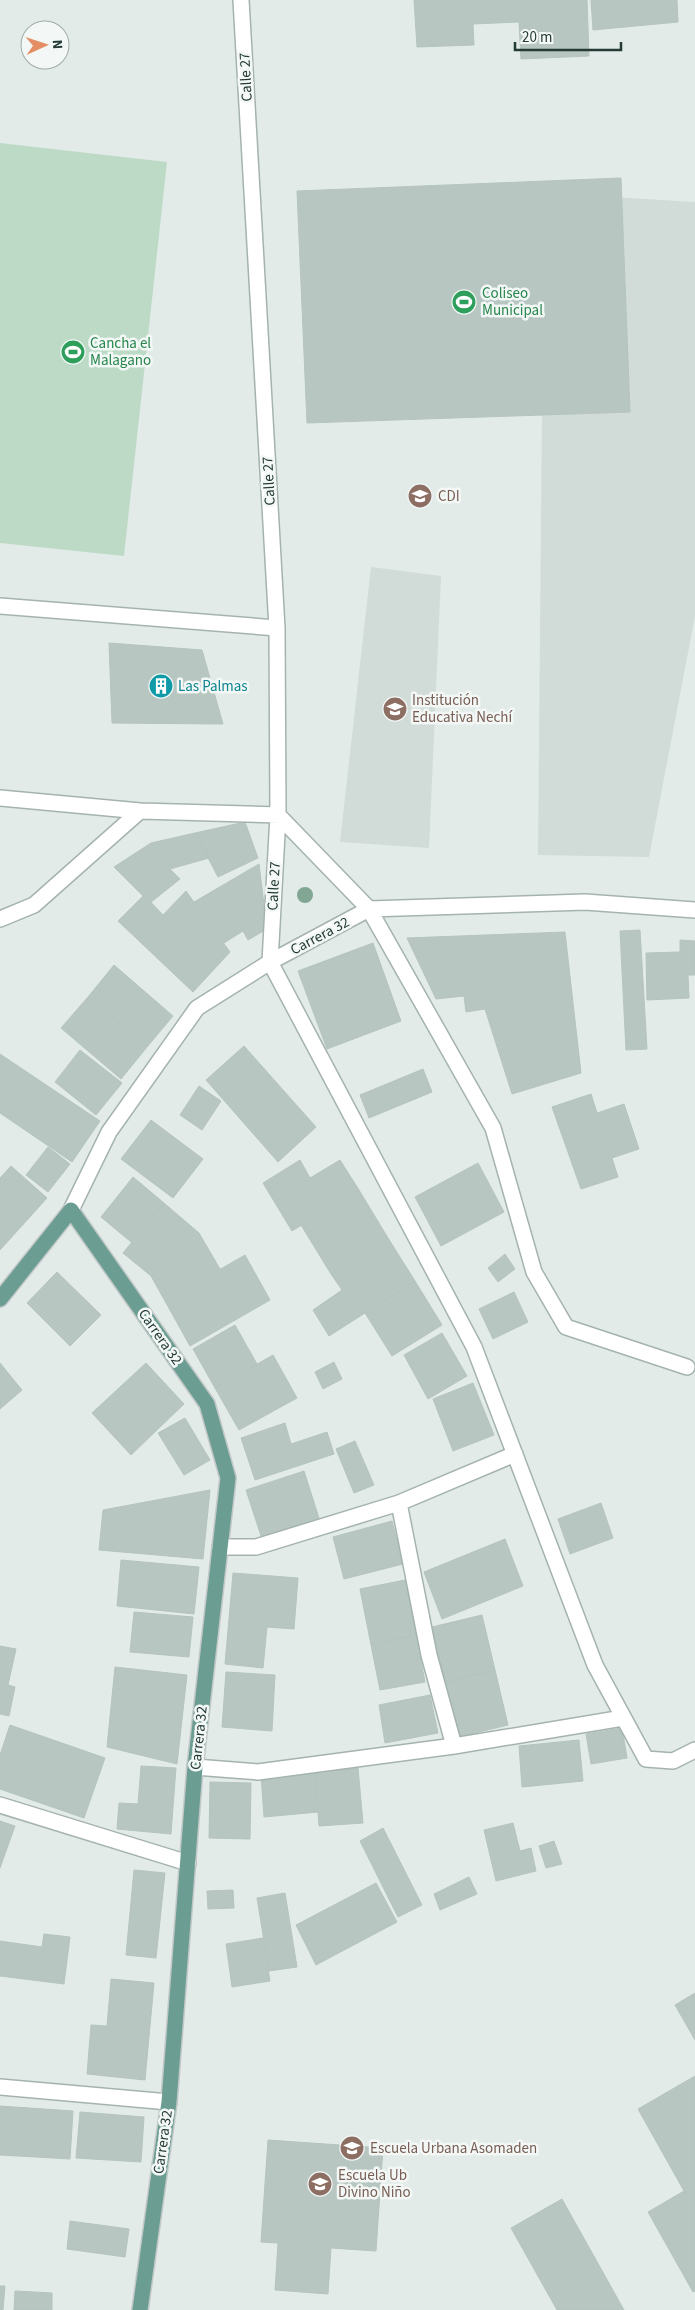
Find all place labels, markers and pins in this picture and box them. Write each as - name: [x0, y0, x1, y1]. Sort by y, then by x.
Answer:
- place label: Coliseo Municipal: [482, 283, 543, 321]
- sports icon: Coliseo Municipal: [451, 289, 477, 315]
- place label: Cancha el Malagano: [90, 333, 151, 371]
- sports icon: Cancha el Malagano: [60, 339, 86, 365]
- school or university icon: CDI: [407, 483, 433, 509]
- place label: CDI: [438, 486, 460, 507]
- building icon: Las Palmas: [148, 673, 174, 699]
- place label: Las Palmas: [178, 676, 248, 697]
- place label: Institución Educativa Nechí: [412, 690, 513, 728]
- school or university icon: Institución Educativa Nechí: [382, 696, 408, 722]
- school or university icon: Escuela Urbana Asomaden: [339, 2135, 365, 2161]
- place label: Escuela Urbana Asomaden: [370, 2138, 537, 2159]
- place label: Escuela Ub Divino Niño: [338, 2165, 411, 2203]
- school or university icon: Escuela Ub Divino Niño: [307, 2171, 333, 2197]

